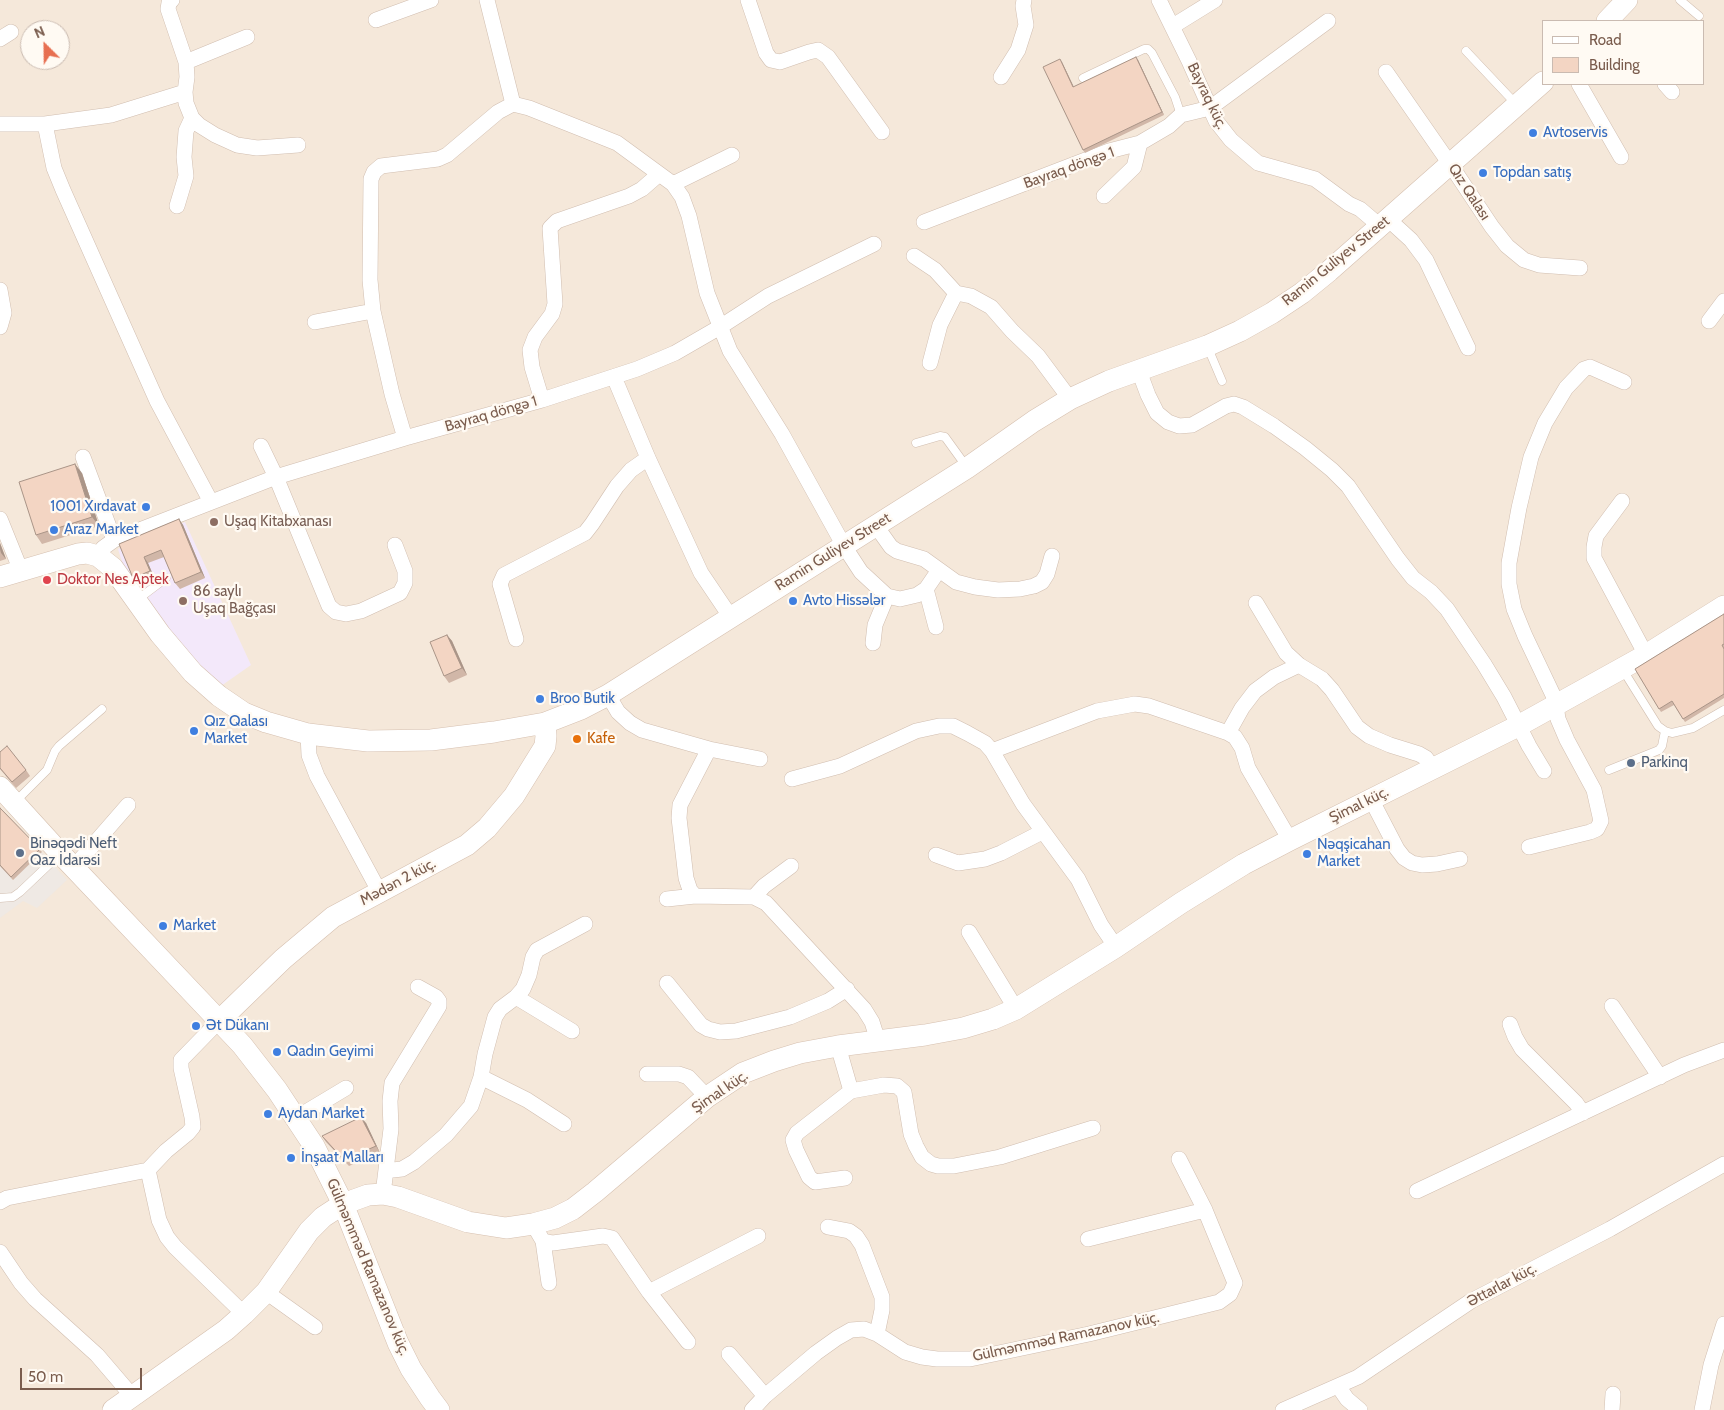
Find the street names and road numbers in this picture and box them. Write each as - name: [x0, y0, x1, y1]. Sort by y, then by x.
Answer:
- street label: Bayraq küç.: [1183, 60, 1231, 132]
- street label: Bayraq döngə 1: [1021, 143, 1117, 193]
- street label: Qız Qalası: [1444, 160, 1494, 224]
- street label: Ramin Guliyev Street: [1279, 212, 1393, 310]
- street label: Bayraq döngə 1: [443, 392, 539, 436]
- street label: Ramin Guliyev Street: [772, 509, 894, 595]
- street label: Şimal küç.: [1326, 783, 1392, 827]
- street label: Mədən 2 küç.: [357, 854, 439, 910]
- street label: Şimal küç.: [689, 1067, 751, 1117]
- street label: Gülməmməd Ramazanov küç.: [323, 1176, 413, 1358]
- street label: Əttarlar küç.: [1464, 1259, 1540, 1311]
- street label: Gülməmməd Ramazanov küç.: [971, 1308, 1161, 1366]

